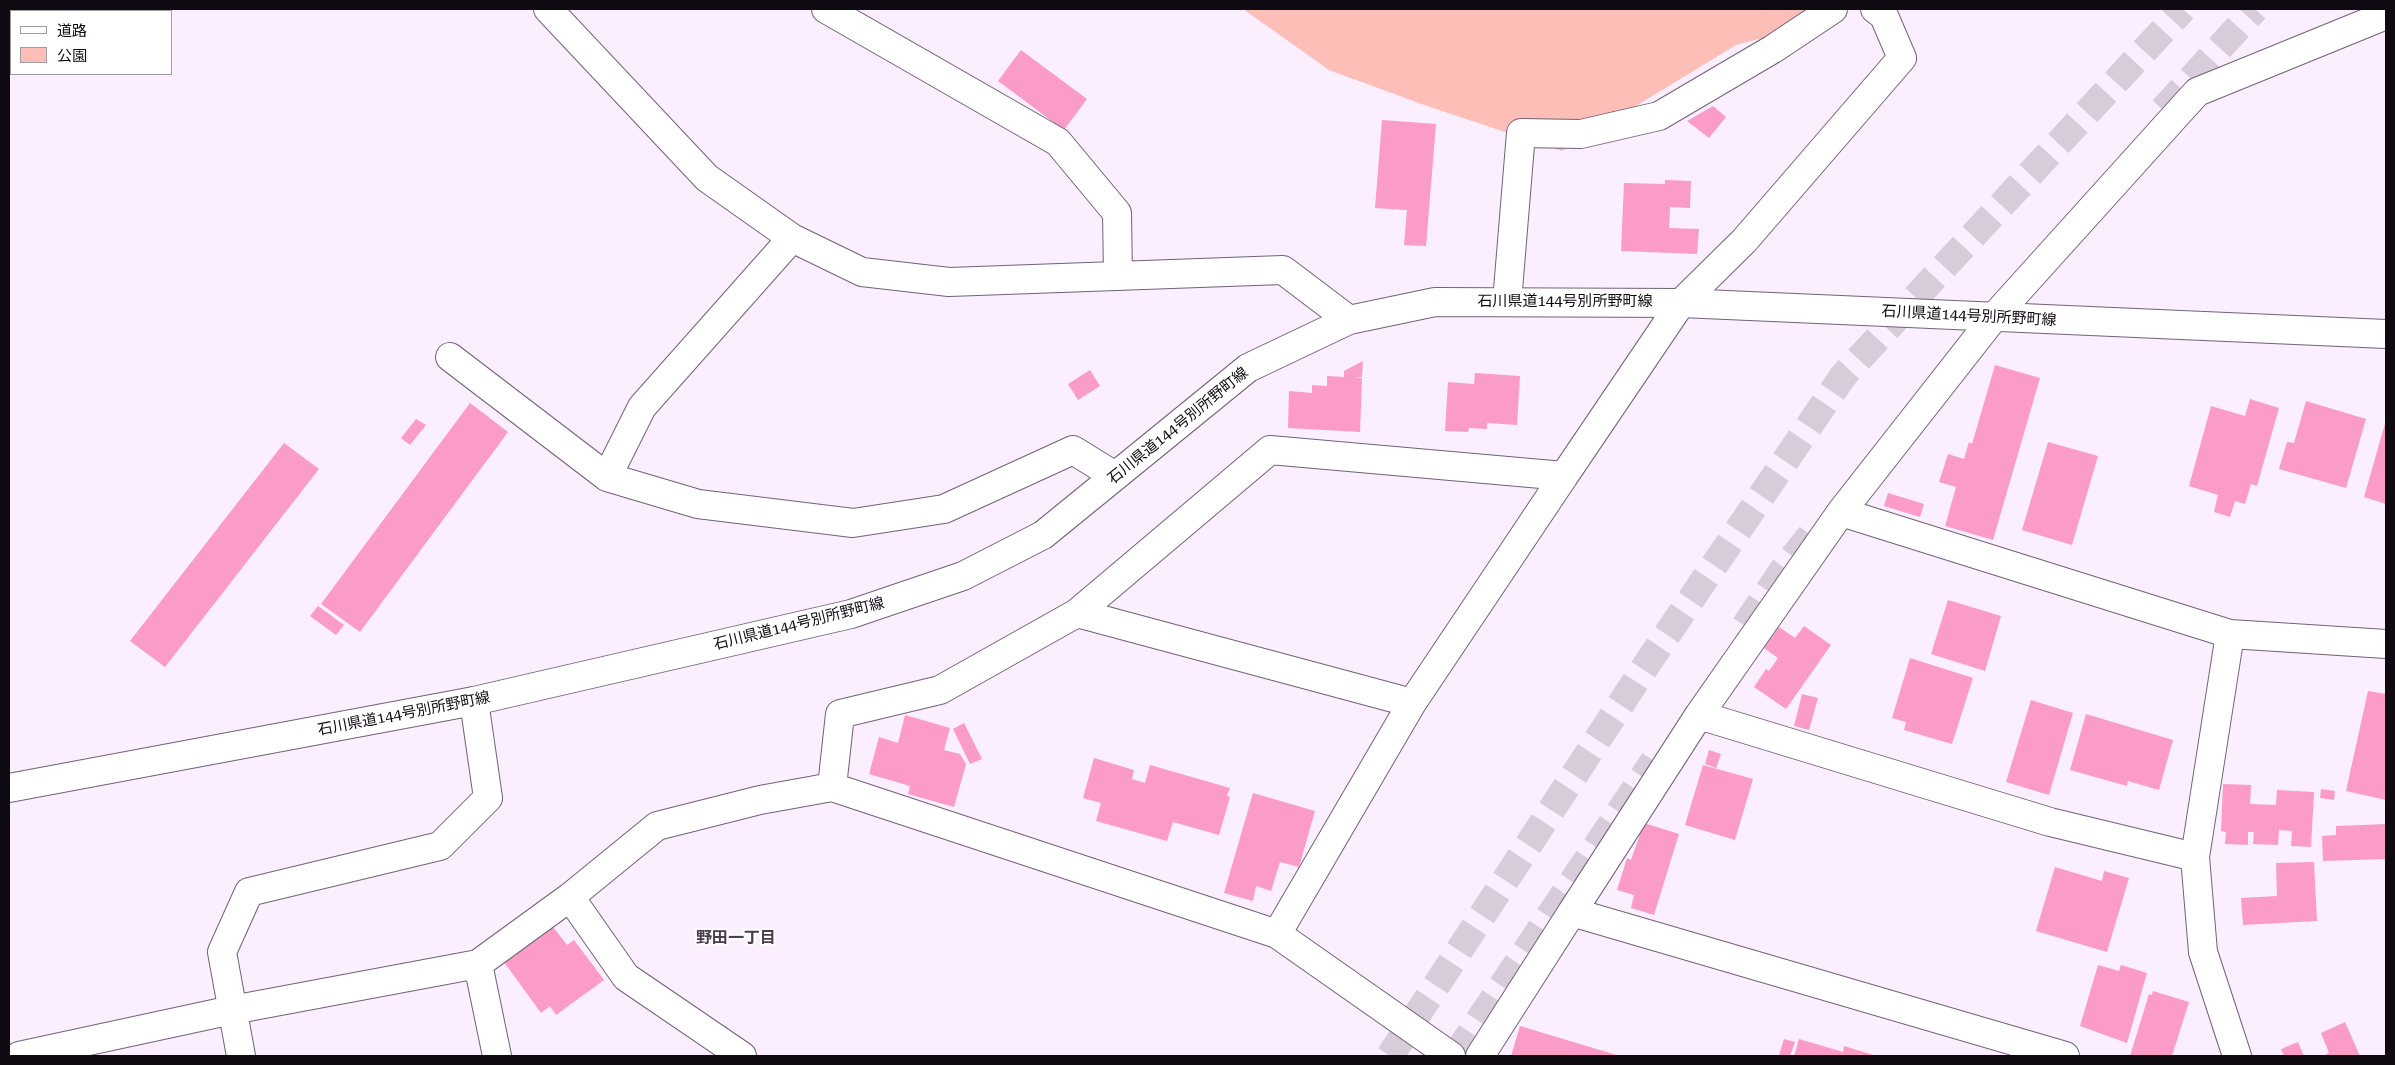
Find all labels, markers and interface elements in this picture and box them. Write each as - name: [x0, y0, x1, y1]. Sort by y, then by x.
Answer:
- legend: [10, 10, 172, 75]
- text: 道路: [57, 22, 87, 40]
- text: 公園: [57, 47, 87, 65]
- street label: 石川県道144号別所野町線: [1477, 293, 1653, 311]
- street label: 石川県道144号別所野町線: [1881, 302, 2057, 330]
- street label: 石川県道144号別所野町線: [1104, 364, 1252, 488]
- street label: 石川県道144号別所野町線: [712, 594, 886, 654]
- street label: 石川県道144号別所野町線: [316, 688, 492, 740]
- district label: 野田一丁目: [696, 928, 776, 948]

